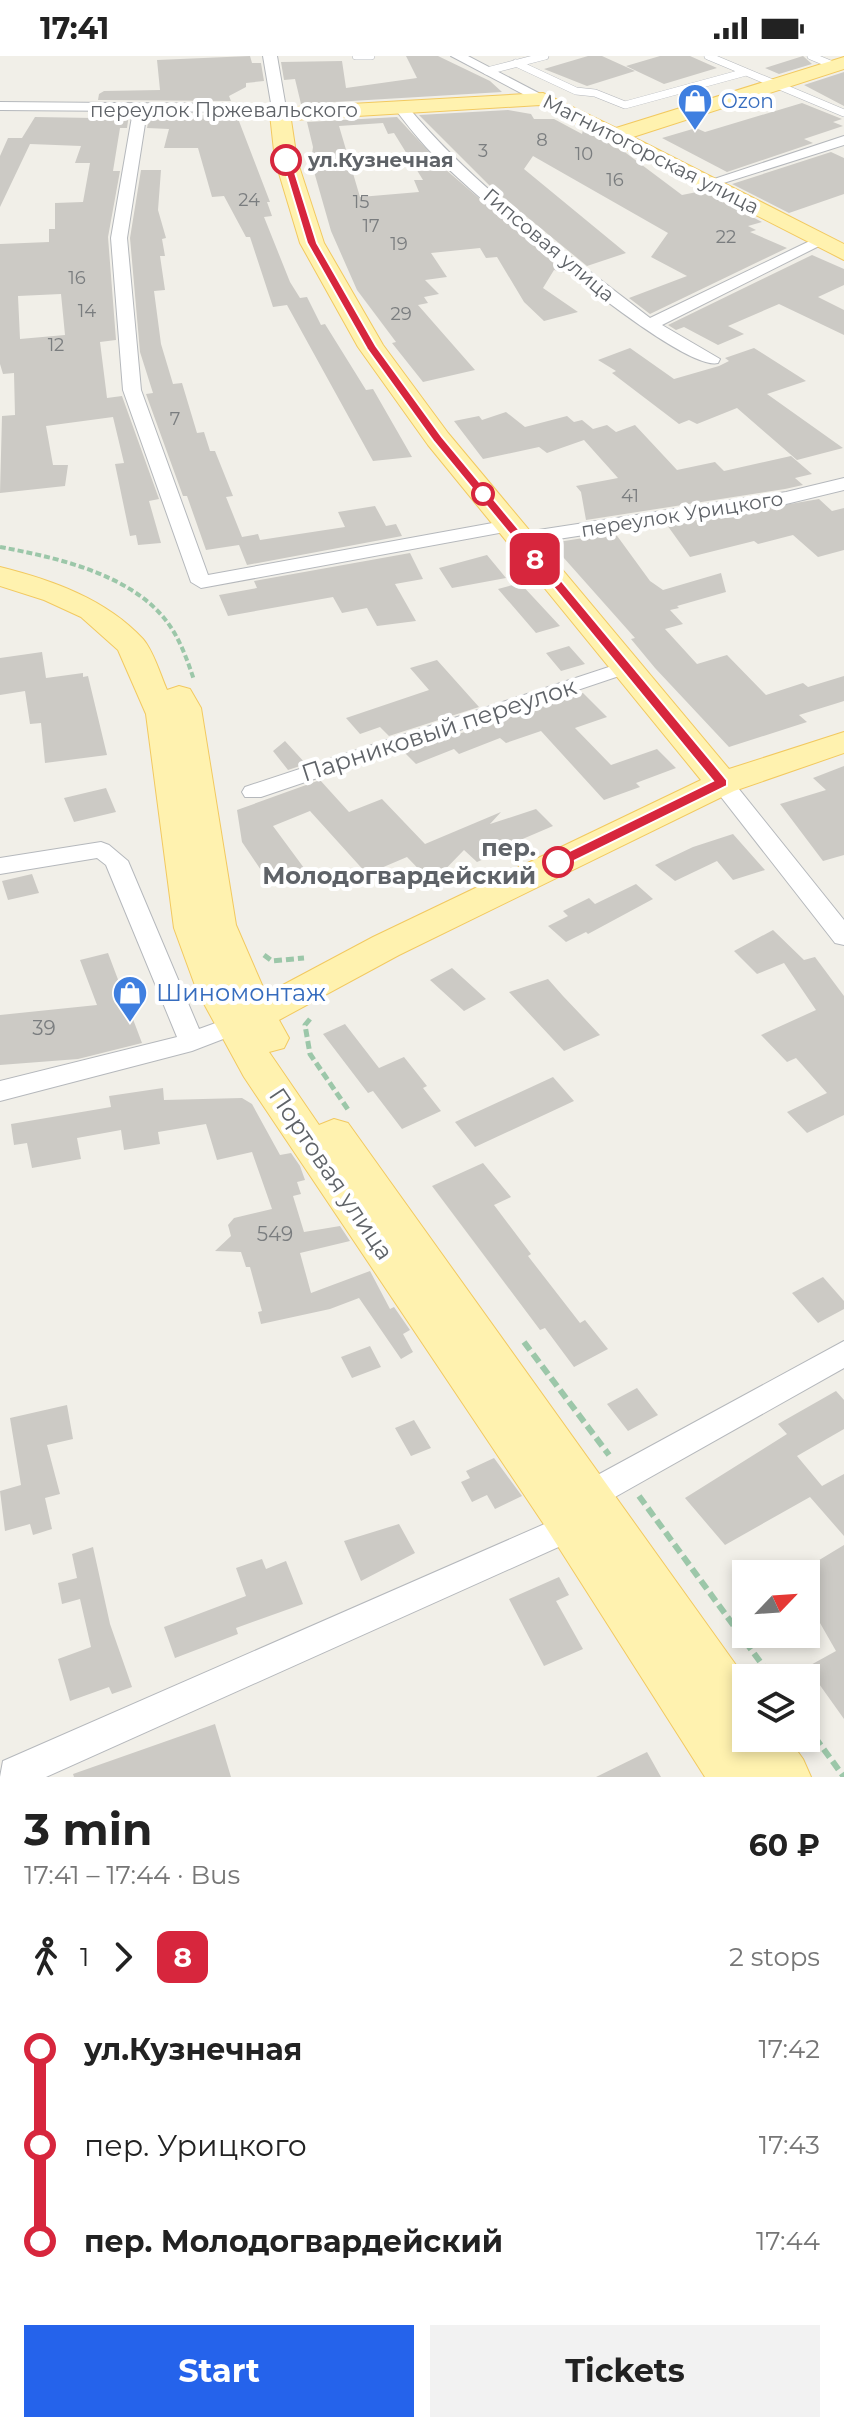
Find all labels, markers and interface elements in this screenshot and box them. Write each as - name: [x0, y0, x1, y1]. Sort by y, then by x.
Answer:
- text: 17:41: [40, 10, 109, 47]
- shop icon: Ozon: [676, 82, 714, 132]
- street label: Магнитогорская улица: [539, 89, 763, 219]
- place label: Ozon: [721, 89, 774, 113]
- street label: переулок Пржевальского: [90, 98, 358, 122]
- house number: 8: [536, 129, 548, 151]
- house number: 3: [478, 140, 488, 162]
- house number: 10: [575, 143, 593, 165]
- marker: ул.Кузнечная: [271, 145, 301, 175]
- place label: ул.Кузнечная: [307, 148, 454, 172]
- house number: 16: [606, 169, 624, 191]
- street label: Гипсовая улица: [479, 183, 619, 307]
- house number: 24: [238, 189, 260, 211]
- house number: 15: [353, 191, 369, 213]
- house number: 17: [362, 215, 380, 237]
- house number: 22: [716, 226, 736, 248]
- house number: 19: [390, 233, 408, 255]
- house number: 16: [68, 267, 86, 289]
- house number: 14: [78, 300, 96, 322]
- house number: 29: [390, 303, 412, 325]
- house number: 12: [48, 334, 64, 356]
- house number: 7: [170, 408, 180, 430]
- unlabelled marker: [472, 483, 494, 505]
- house number: 41: [621, 485, 639, 507]
- street label: переулок Урицкого: [579, 486, 785, 542]
- line badge: 8: [509, 533, 561, 585]
- text: 8: [526, 542, 544, 576]
- street label: Парниковый переулок: [298, 671, 580, 788]
- place label: пер. Молодогвардейский: [262, 833, 536, 890]
- marker: пер. Молодогвардейский: [543, 847, 573, 877]
- shop icon: Шиномонтаж: [111, 974, 149, 1024]
- place label: Шиномонтаж: [156, 978, 326, 1007]
- house number: 39: [32, 1016, 56, 1040]
- street label: Портовая улица: [263, 1082, 400, 1265]
- house number: 549: [257, 1222, 293, 1246]
- north arrow: [732, 1560, 820, 1648]
- map controls: [732, 1560, 820, 1752]
- button: layers: [732, 1664, 820, 1752]
- text: 3 min: [24, 1802, 152, 1856]
- text: 60 ₽: [749, 1827, 820, 1864]
- text: 17:41 – 17:44 · Bus: [24, 1859, 240, 1891]
- icon: walk: [24, 1935, 68, 1979]
- icon: forward: [101, 1935, 145, 1979]
- text: 8: [173, 1940, 192, 1974]
- text: 1: [80, 1941, 89, 1973]
- text: 2 stops: [729, 1941, 820, 1973]
- text: ул.Кузнечная: [84, 2031, 302, 2068]
- text: 17:42: [758, 2033, 820, 2065]
- text: пер. Урицкого: [84, 2127, 307, 2164]
- text: 17:43: [759, 2129, 820, 2161]
- text: пер. Молодогвардейский: [84, 2223, 503, 2260]
- text: 17:44: [756, 2225, 820, 2257]
- button: Start: [24, 2325, 414, 2417]
- button: Tickets: [430, 2325, 820, 2417]

